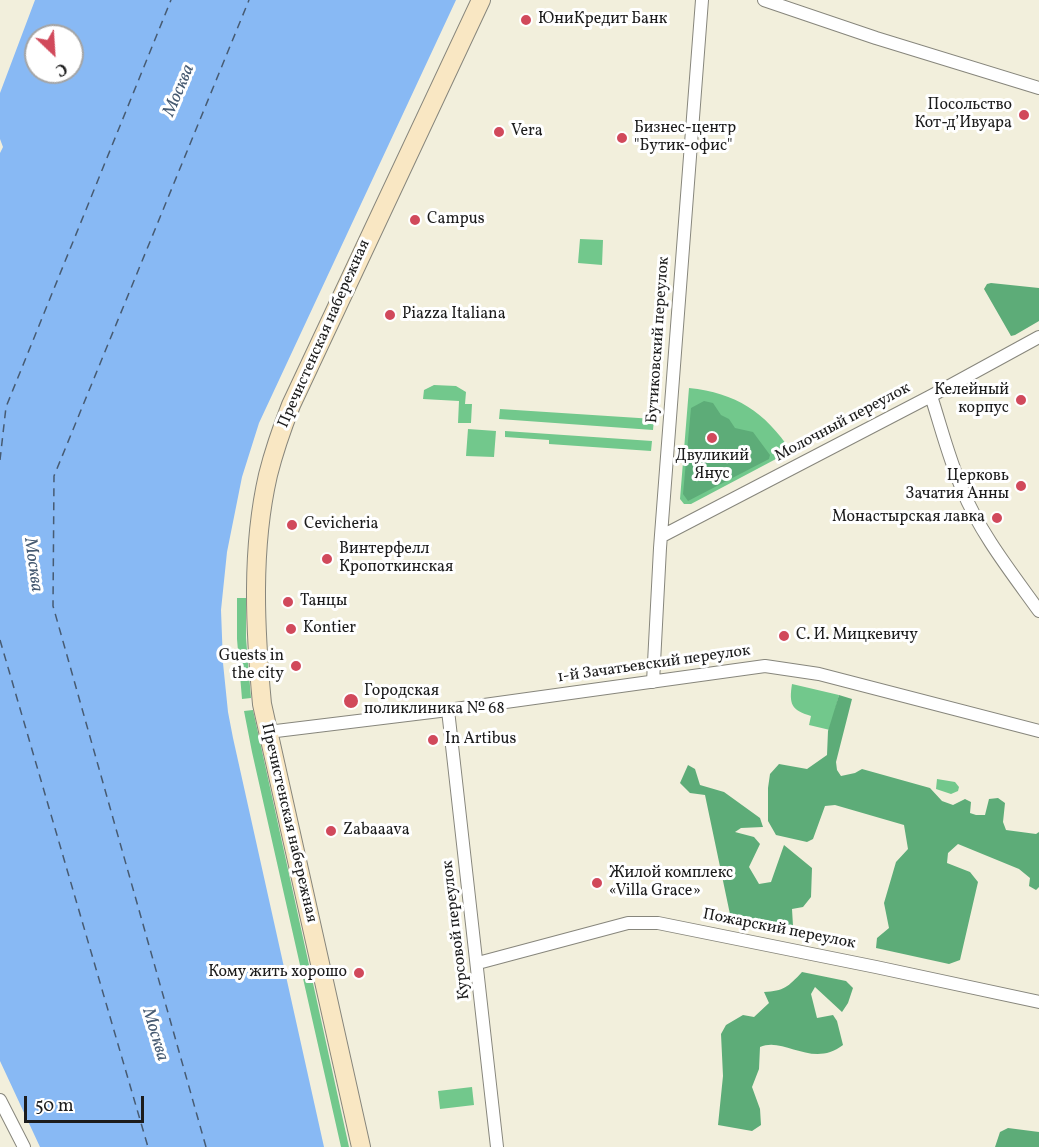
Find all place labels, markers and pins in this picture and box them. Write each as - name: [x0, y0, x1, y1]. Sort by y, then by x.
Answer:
- place label: ЮниКредит Банк: [538, 10, 667, 30]
- marker: ЮниКредит Банк: [519, 13, 533, 27]
- place label: Посольство Кот-д’Ивуара: [915, 96, 1012, 134]
- marker: Посольство Кот-д’Ивуара: [1017, 108, 1031, 122]
- place label: Бизнес-центр "Бутик-офис": [634, 119, 736, 157]
- place label: Vera: [511, 122, 543, 142]
- marker: Vera: [492, 125, 506, 139]
- marker: Бизнес-центр "Бутик-офис": [615, 131, 629, 145]
- place label: Campus: [427, 210, 485, 230]
- marker: Campus: [408, 213, 422, 227]
- place label: Piazza Italiana: [402, 305, 506, 325]
- marker: Piazza Italiana: [383, 308, 397, 322]
- place label: Келейный корпус: [934, 381, 1009, 419]
- marker: Келейный корпус: [1014, 393, 1028, 407]
- marker: Двуликий Янус: [705, 431, 719, 445]
- place label: Двуликий Янус: [675, 447, 749, 485]
- place label: Церковь Зачатия Анны: [905, 467, 1009, 505]
- marker: Церковь Зачатия Анны: [1014, 479, 1028, 493]
- place label: Монастырская лавка: [832, 508, 985, 528]
- marker: Монастырская лавка: [990, 511, 1004, 525]
- place label: Cevicheria: [304, 515, 378, 535]
- marker: Cevicheria: [285, 518, 299, 532]
- place label: Винтерфелл Кропоткинская: [339, 540, 453, 578]
- marker: Винтерфелл Кропоткинская: [320, 552, 334, 566]
- place label: Танцы: [300, 592, 347, 612]
- marker: Танцы: [281, 595, 295, 609]
- place label: Kontier: [303, 619, 356, 639]
- marker: Kontier: [284, 622, 298, 636]
- place label: С. И. Мицкевичу: [796, 626, 918, 646]
- marker: С. И. Мицкевичу: [777, 629, 791, 643]
- place label: Guests in thе city: [219, 647, 284, 685]
- marker: Guests in thе city: [289, 659, 303, 673]
- place label: Городская поликлиника № 68: [364, 682, 505, 720]
- marker: Городская поликлиника № 68: [342, 692, 360, 710]
- place label: In Artibus: [445, 730, 516, 750]
- marker: In Artibus: [426, 733, 440, 747]
- place label: Zabaaava: [343, 821, 410, 841]
- marker: Zabaaava: [324, 824, 338, 838]
- place label: Жилой комплекс «Villa Grace»: [609, 864, 733, 902]
- marker: Жилой комплекс «Villa Grace»: [590, 876, 604, 890]
- place label: Кому жить хорошо: [208, 963, 347, 983]
- marker: Кому жить хорошо: [352, 966, 366, 980]

